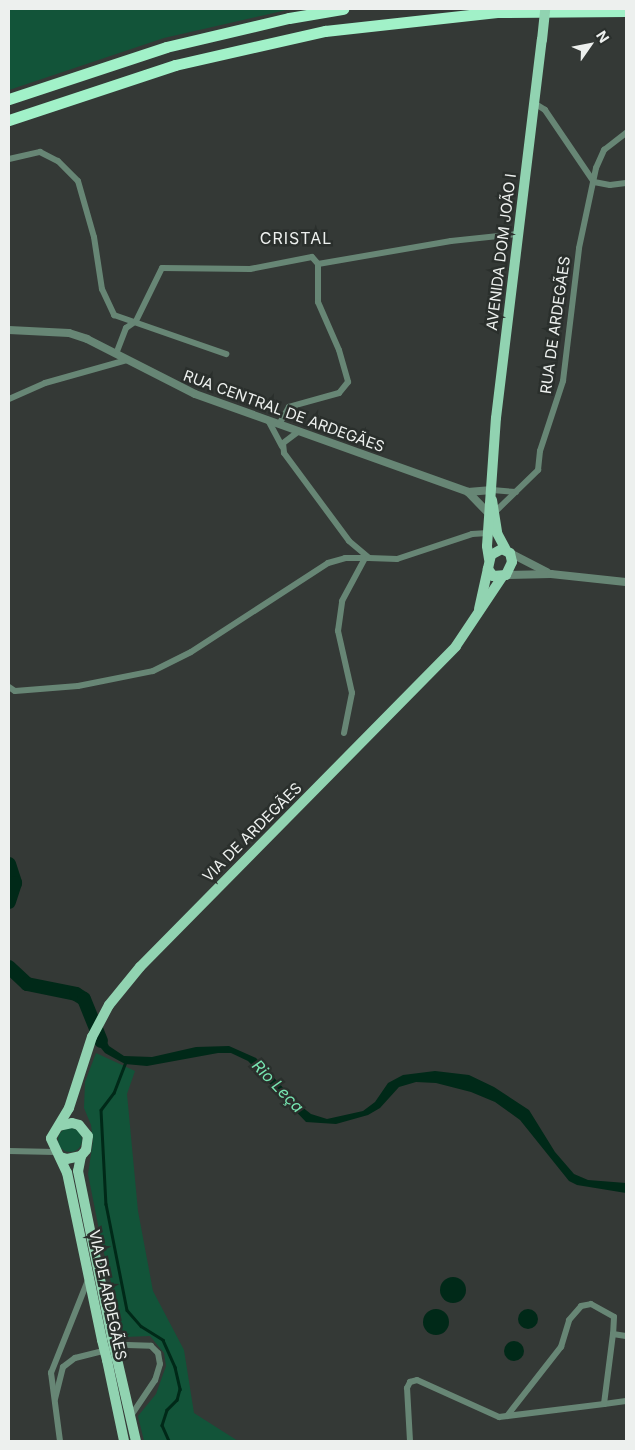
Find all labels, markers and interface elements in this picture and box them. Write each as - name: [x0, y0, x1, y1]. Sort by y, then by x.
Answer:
- north arrow: [565, 20, 615, 70]
- text: N: [593, 27, 613, 46]
- street label: AVENIDA DOM JOÃO I: [482, 172, 520, 332]
- district label: CRISTAL: [259, 228, 333, 248]
- street label: RUA DE ARDEGÃES: [536, 255, 574, 395]
- street label: RUA CENTRAL DE ARDEGÃES: [181, 366, 387, 456]
- street label: VIA DE ARDEGÃES: [199, 779, 305, 885]
- water label: Rio Leça: [248, 1056, 308, 1116]
- street label: VIA DE ARDEGÃES: [85, 1228, 131, 1362]

